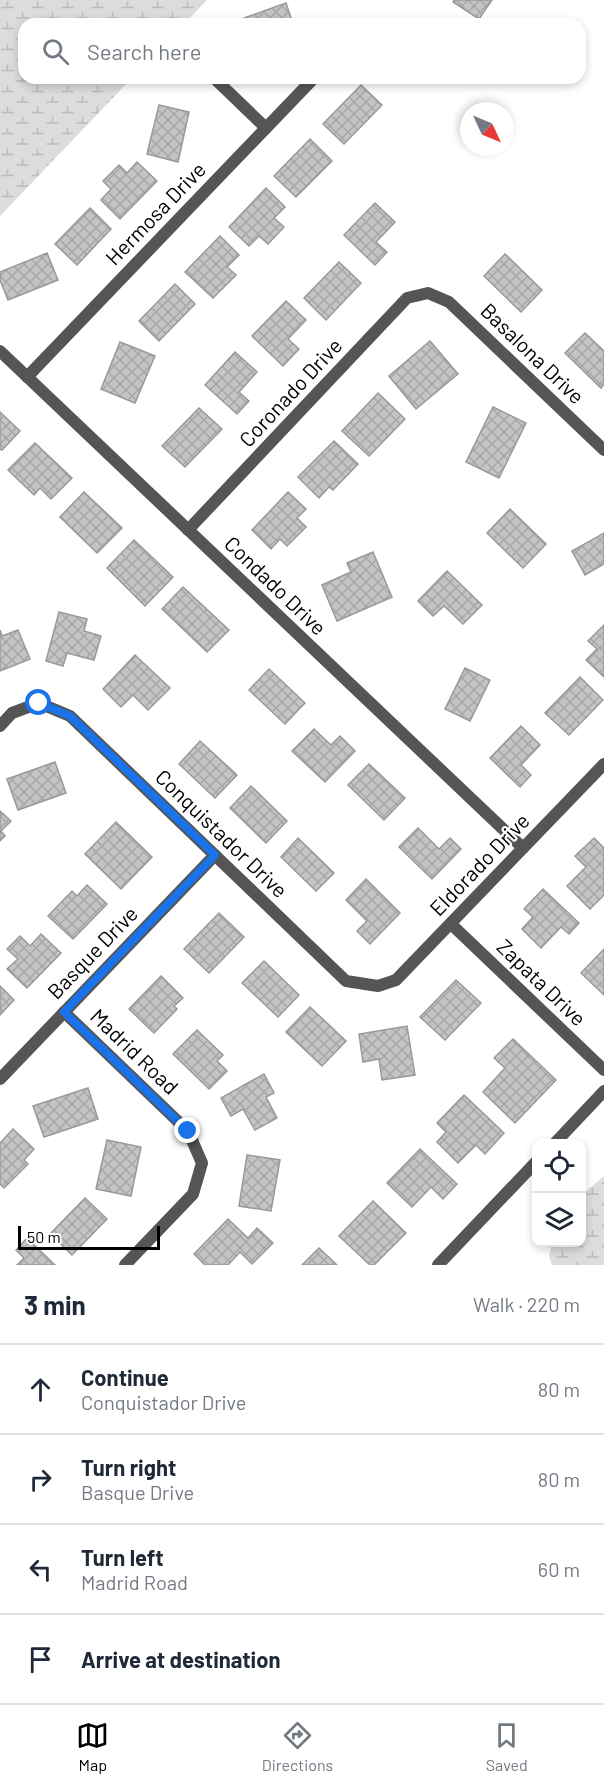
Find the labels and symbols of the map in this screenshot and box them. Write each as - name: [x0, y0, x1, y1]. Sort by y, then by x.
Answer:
- north arrow: [460, 102, 514, 156]
- street label: Hermosa Drive: [100, 156, 210, 269]
- street label: Basalona Drive: [476, 297, 590, 408]
- street label: Coronado Drive: [233, 333, 346, 451]
- street label: Condado Drive: [220, 530, 332, 640]
- route start: [25, 689, 51, 715]
- street label: Conquistador Drive: [151, 764, 293, 902]
- street label: Eldorado Drive: [424, 808, 534, 920]
- street label: Basque Drive: [42, 901, 142, 1003]
- street label: Zapata Drive: [492, 933, 592, 1030]
- street label: Madrid Road: [86, 1003, 184, 1099]
- route end: [174, 1117, 200, 1143]
- scale bar: [18, 1223, 160, 1250]

